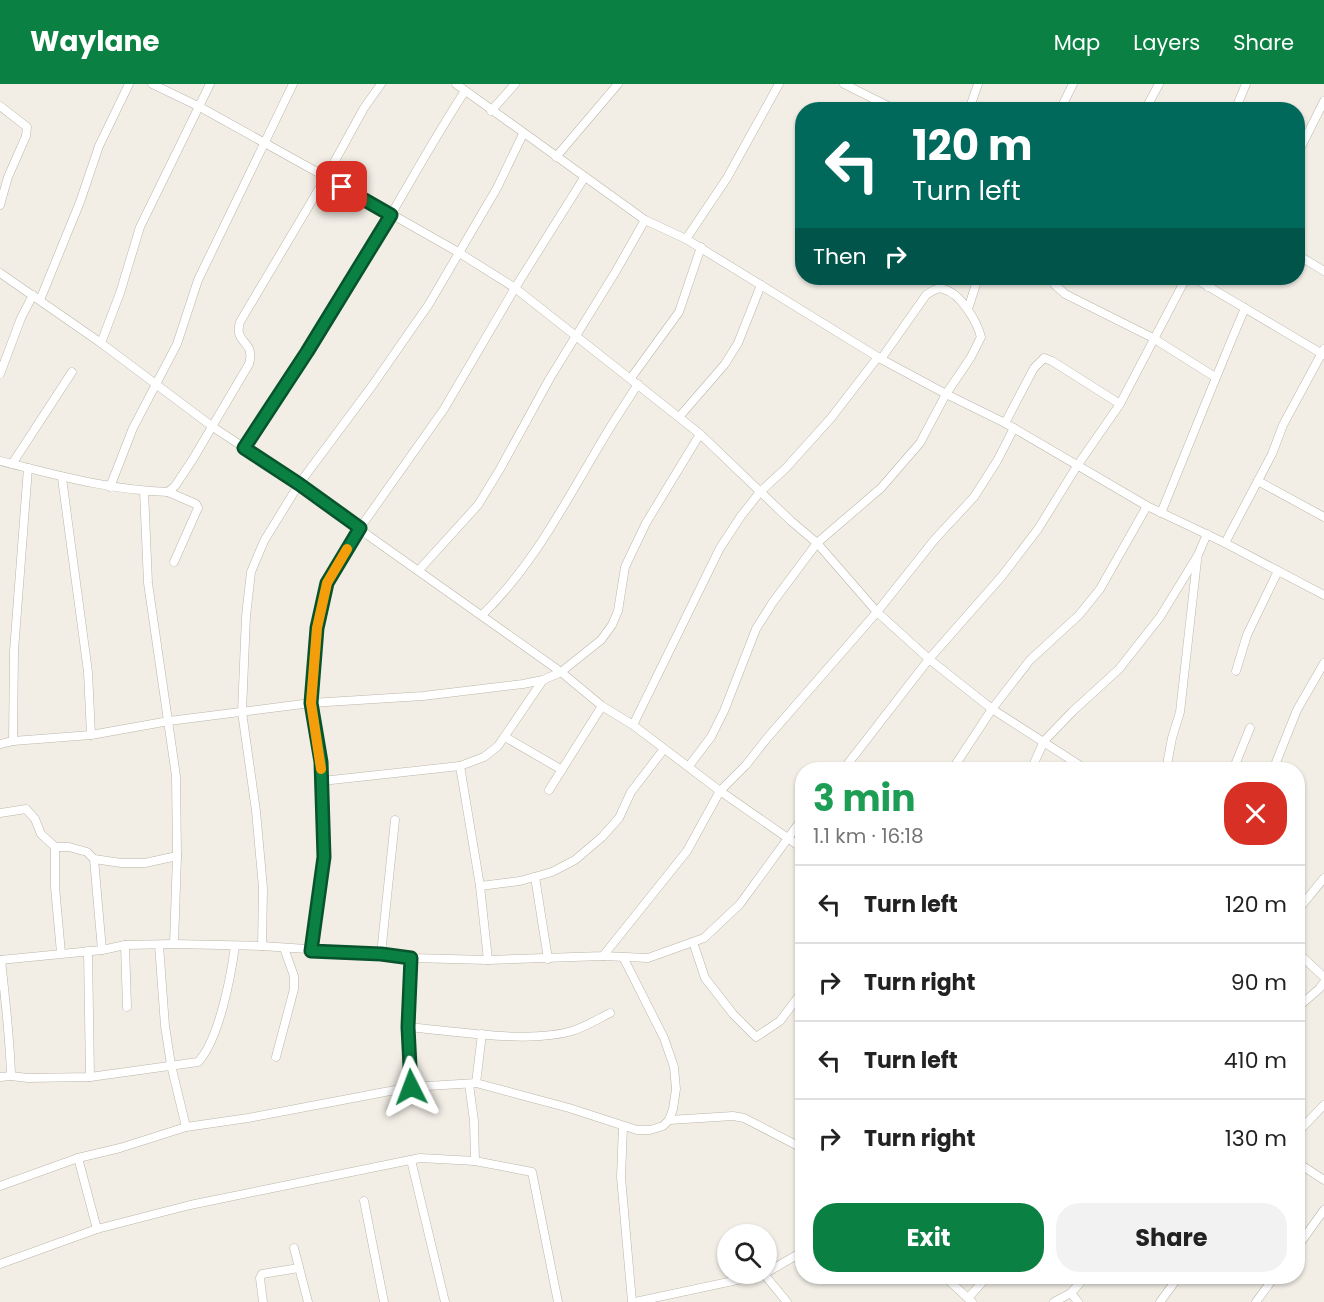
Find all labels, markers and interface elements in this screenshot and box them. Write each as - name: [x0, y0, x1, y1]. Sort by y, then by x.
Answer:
- text: Waylane: [30, 22, 160, 61]
- text: Map: [1054, 28, 1100, 57]
- text: Layers: [1133, 28, 1200, 57]
- text: Share: [1233, 28, 1294, 57]
- text: 120 m: [912, 116, 1033, 175]
- icon: left: [813, 126, 891, 204]
- pin: [316, 161, 367, 212]
- icon: arrive: [325, 170, 358, 203]
- text: Turn left: [912, 172, 1021, 209]
- icon: right: [879, 240, 912, 273]
- text: Then: [813, 241, 867, 272]
- text: 3 min: [813, 773, 915, 824]
- button: close: [1224, 782, 1287, 845]
- text: 1.1 km · 16:18: [813, 822, 924, 850]
- icon: left: [813, 888, 846, 921]
- text: Turn left: [864, 889, 958, 920]
- text: 120 m: [1225, 889, 1287, 920]
- icon: right: [813, 966, 846, 999]
- text: Turn right: [864, 967, 975, 998]
- text: 90 m: [1231, 967, 1287, 998]
- icon: left: [813, 1044, 846, 1077]
- text: Turn left: [864, 1045, 958, 1076]
- text: 410 m: [1224, 1045, 1287, 1076]
- position arrow: [379, 1055, 443, 1119]
- icon: right: [813, 1122, 846, 1155]
- text: Turn right: [864, 1123, 975, 1154]
- text: 130 m: [1225, 1123, 1287, 1154]
- button: Exit: [813, 1203, 1044, 1272]
- button: Share: [1056, 1203, 1287, 1272]
- map controls: [717, 1224, 777, 1284]
- button: search: [717, 1224, 777, 1284]

